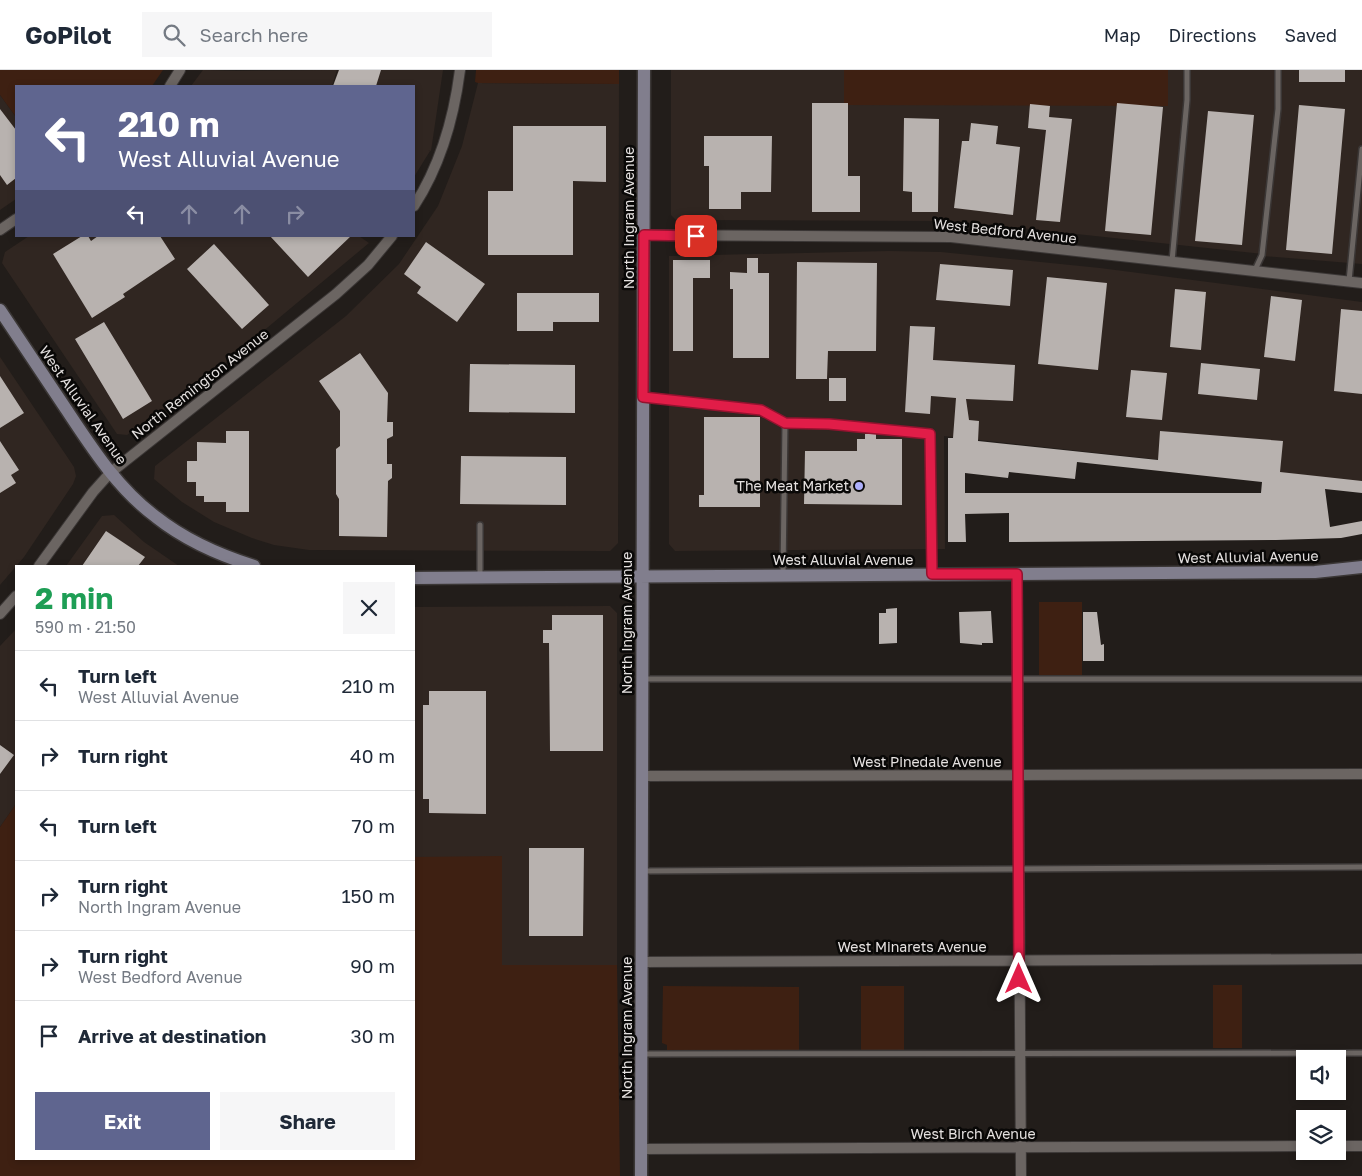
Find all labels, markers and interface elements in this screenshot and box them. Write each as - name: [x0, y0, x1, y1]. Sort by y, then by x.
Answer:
- search box: [142, 12, 492, 57]
- text: GoPilot: [25, 20, 112, 49]
- icon: search: [160, 21, 188, 49]
- text: Search here: [200, 23, 308, 46]
- text: Map: [1104, 24, 1140, 46]
- text: Directions: [1168, 24, 1256, 46]
- text: Saved: [1284, 24, 1337, 46]
- text: 210 m: [118, 103, 220, 145]
- icon: left: [35, 105, 100, 170]
- text: West Alluvial Avenue: [118, 145, 340, 172]
- street label: North Ingram Avenue: [620, 147, 637, 289]
- icon: left: [122, 200, 150, 228]
- icon: ahead: [175, 200, 203, 228]
- icon: ahead: [228, 200, 256, 228]
- icon: right: [281, 200, 309, 228]
- pin: [675, 215, 717, 257]
- street label: West Bedford Avenue: [933, 215, 1077, 246]
- icon: arrive: [682, 222, 710, 250]
- street label: North Remington Avenue: [128, 325, 271, 442]
- street label: West Alluvial Avenue: [36, 342, 131, 467]
- place label: The Meat Market: [736, 477, 849, 494]
- marker: The Meat Market: [853, 480, 865, 492]
- street label: West Alluvial Avenue: [1177, 547, 1319, 566]
- street label: West Alluvial Avenue: [773, 551, 913, 568]
- street label: North Ingram Avenue: [618, 552, 635, 694]
- text: 2 min: [35, 580, 113, 616]
- button: close: [343, 582, 395, 634]
- text: 590 m · 21:50: [35, 617, 136, 637]
- text: Turn left: [78, 664, 157, 687]
- icon: left: [35, 672, 63, 700]
- text: 210 m: [341, 674, 395, 697]
- text: West Alluvial Avenue: [78, 687, 239, 707]
- icon: right: [35, 742, 63, 770]
- text: Turn right: [78, 744, 168, 767]
- text: 40 m: [350, 744, 395, 767]
- street label: West Pinedale Avenue: [852, 753, 1002, 770]
- icon: left: [35, 812, 63, 840]
- text: Turn left: [78, 814, 157, 837]
- text: 70 m: [352, 814, 395, 837]
- text: Turn right: [78, 874, 168, 897]
- icon: right: [35, 882, 63, 910]
- text: 150 m: [341, 884, 395, 907]
- text: North Ingram Avenue: [78, 897, 241, 917]
- street label: West Minarets Avenue: [837, 938, 987, 955]
- text: Turn right: [78, 944, 168, 967]
- icon: right: [35, 952, 63, 980]
- position arrow: [992, 952, 1044, 1004]
- text: 90 m: [350, 954, 395, 977]
- street label: North Ingram Avenue: [618, 957, 635, 1099]
- text: West Bedford Avenue: [78, 967, 242, 987]
- icon: arrive: [35, 1022, 63, 1050]
- text: Arrive at destination: [78, 1024, 266, 1047]
- text: 30 m: [351, 1024, 395, 1047]
- map controls: [1296, 1050, 1346, 1160]
- button: sound: [1296, 1050, 1346, 1100]
- button: Exit: [35, 1092, 210, 1150]
- button: Share: [220, 1092, 395, 1150]
- button: layers: [1296, 1110, 1346, 1160]
- street label: West Birch Avenue: [910, 1125, 1036, 1142]

